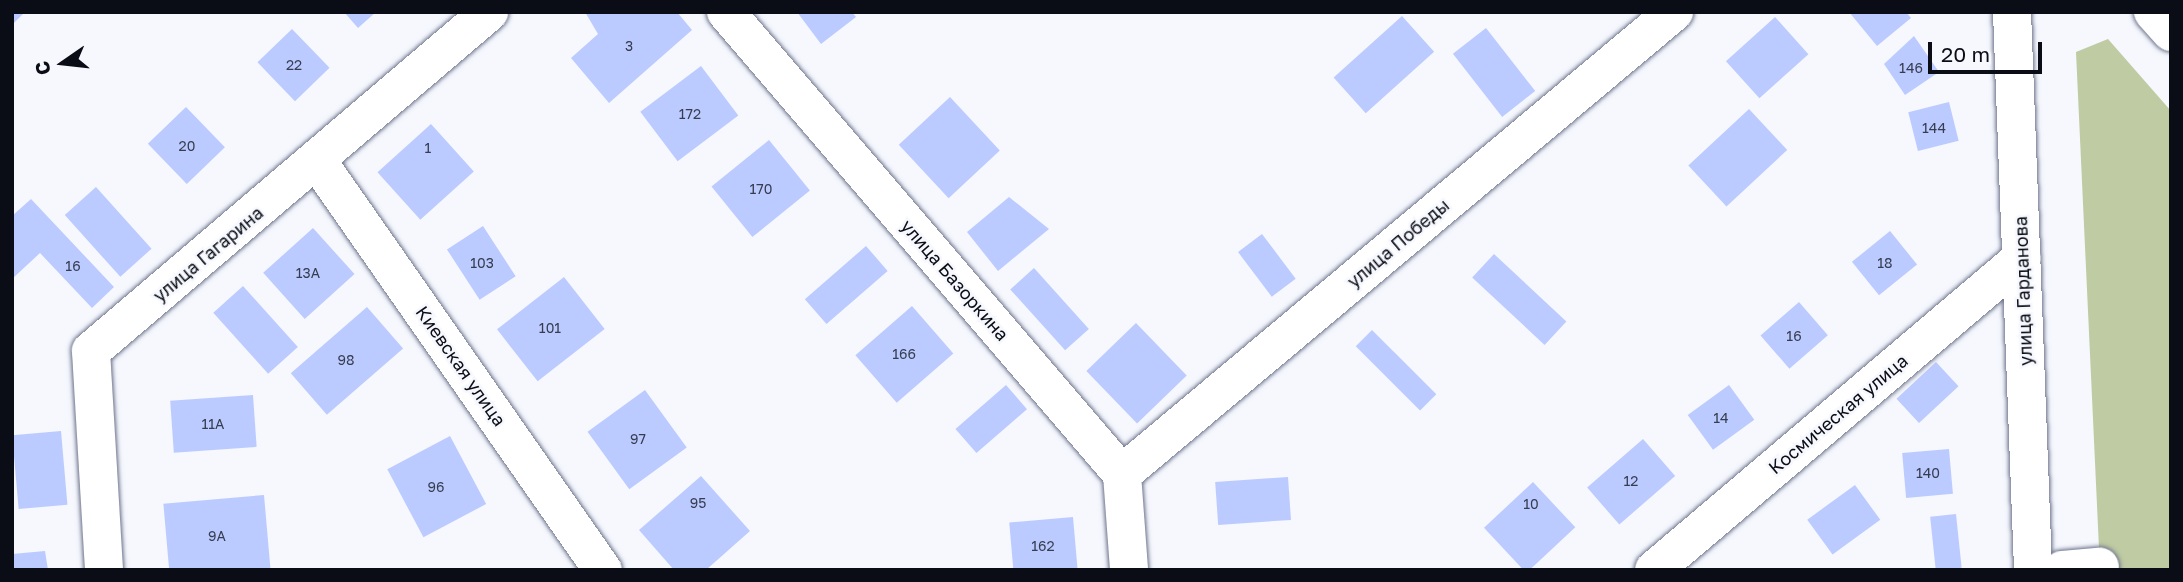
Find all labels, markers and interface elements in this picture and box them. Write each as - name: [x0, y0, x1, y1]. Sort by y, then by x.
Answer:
- north arrow: [28, 28, 98, 98]
- scale bar: [1931, 28, 2045, 72]
- house number: 3: [625, 38, 633, 54]
- text: 20 m: [1941, 41, 1990, 67]
- house number: 22: [286, 57, 302, 73]
- text: С: [29, 59, 55, 78]
- house number: 146: [1899, 60, 1923, 76]
- house number: 172: [679, 106, 701, 122]
- house number: 144: [1922, 120, 1946, 136]
- house number: 20: [179, 138, 195, 154]
- house number: 1: [425, 140, 431, 156]
- house number: 170: [750, 181, 772, 197]
- street label: улица Победы: [1343, 194, 1453, 292]
- street label: улица Гагарина: [149, 202, 267, 306]
- street label: улица Базоркина: [897, 215, 1013, 345]
- street label: улица Гарданова: [2010, 216, 2036, 366]
- house number: 103: [470, 255, 494, 271]
- house number: 18: [1877, 255, 1893, 271]
- house number: 16: [65, 258, 81, 274]
- house number: 13А: [296, 265, 320, 281]
- street label: Киевская улица: [411, 302, 511, 430]
- house number: 101: [539, 320, 561, 336]
- house number: 16: [1786, 328, 1802, 344]
- house number: 166: [892, 346, 916, 362]
- street label: Космическая улица: [1764, 350, 1912, 478]
- house number: 98: [337, 352, 355, 368]
- house number: 14: [1713, 410, 1729, 426]
- house number: 11А: [202, 416, 224, 432]
- house number: 97: [630, 431, 646, 447]
- house number: 140: [1916, 465, 1940, 481]
- house number: 12: [1624, 473, 1638, 489]
- house number: 96: [428, 479, 444, 495]
- house number: 95: [690, 495, 706, 511]
- house number: 10: [1523, 496, 1539, 512]
- house number: 9А: [208, 528, 226, 544]
- house number: 162: [1031, 538, 1055, 554]

